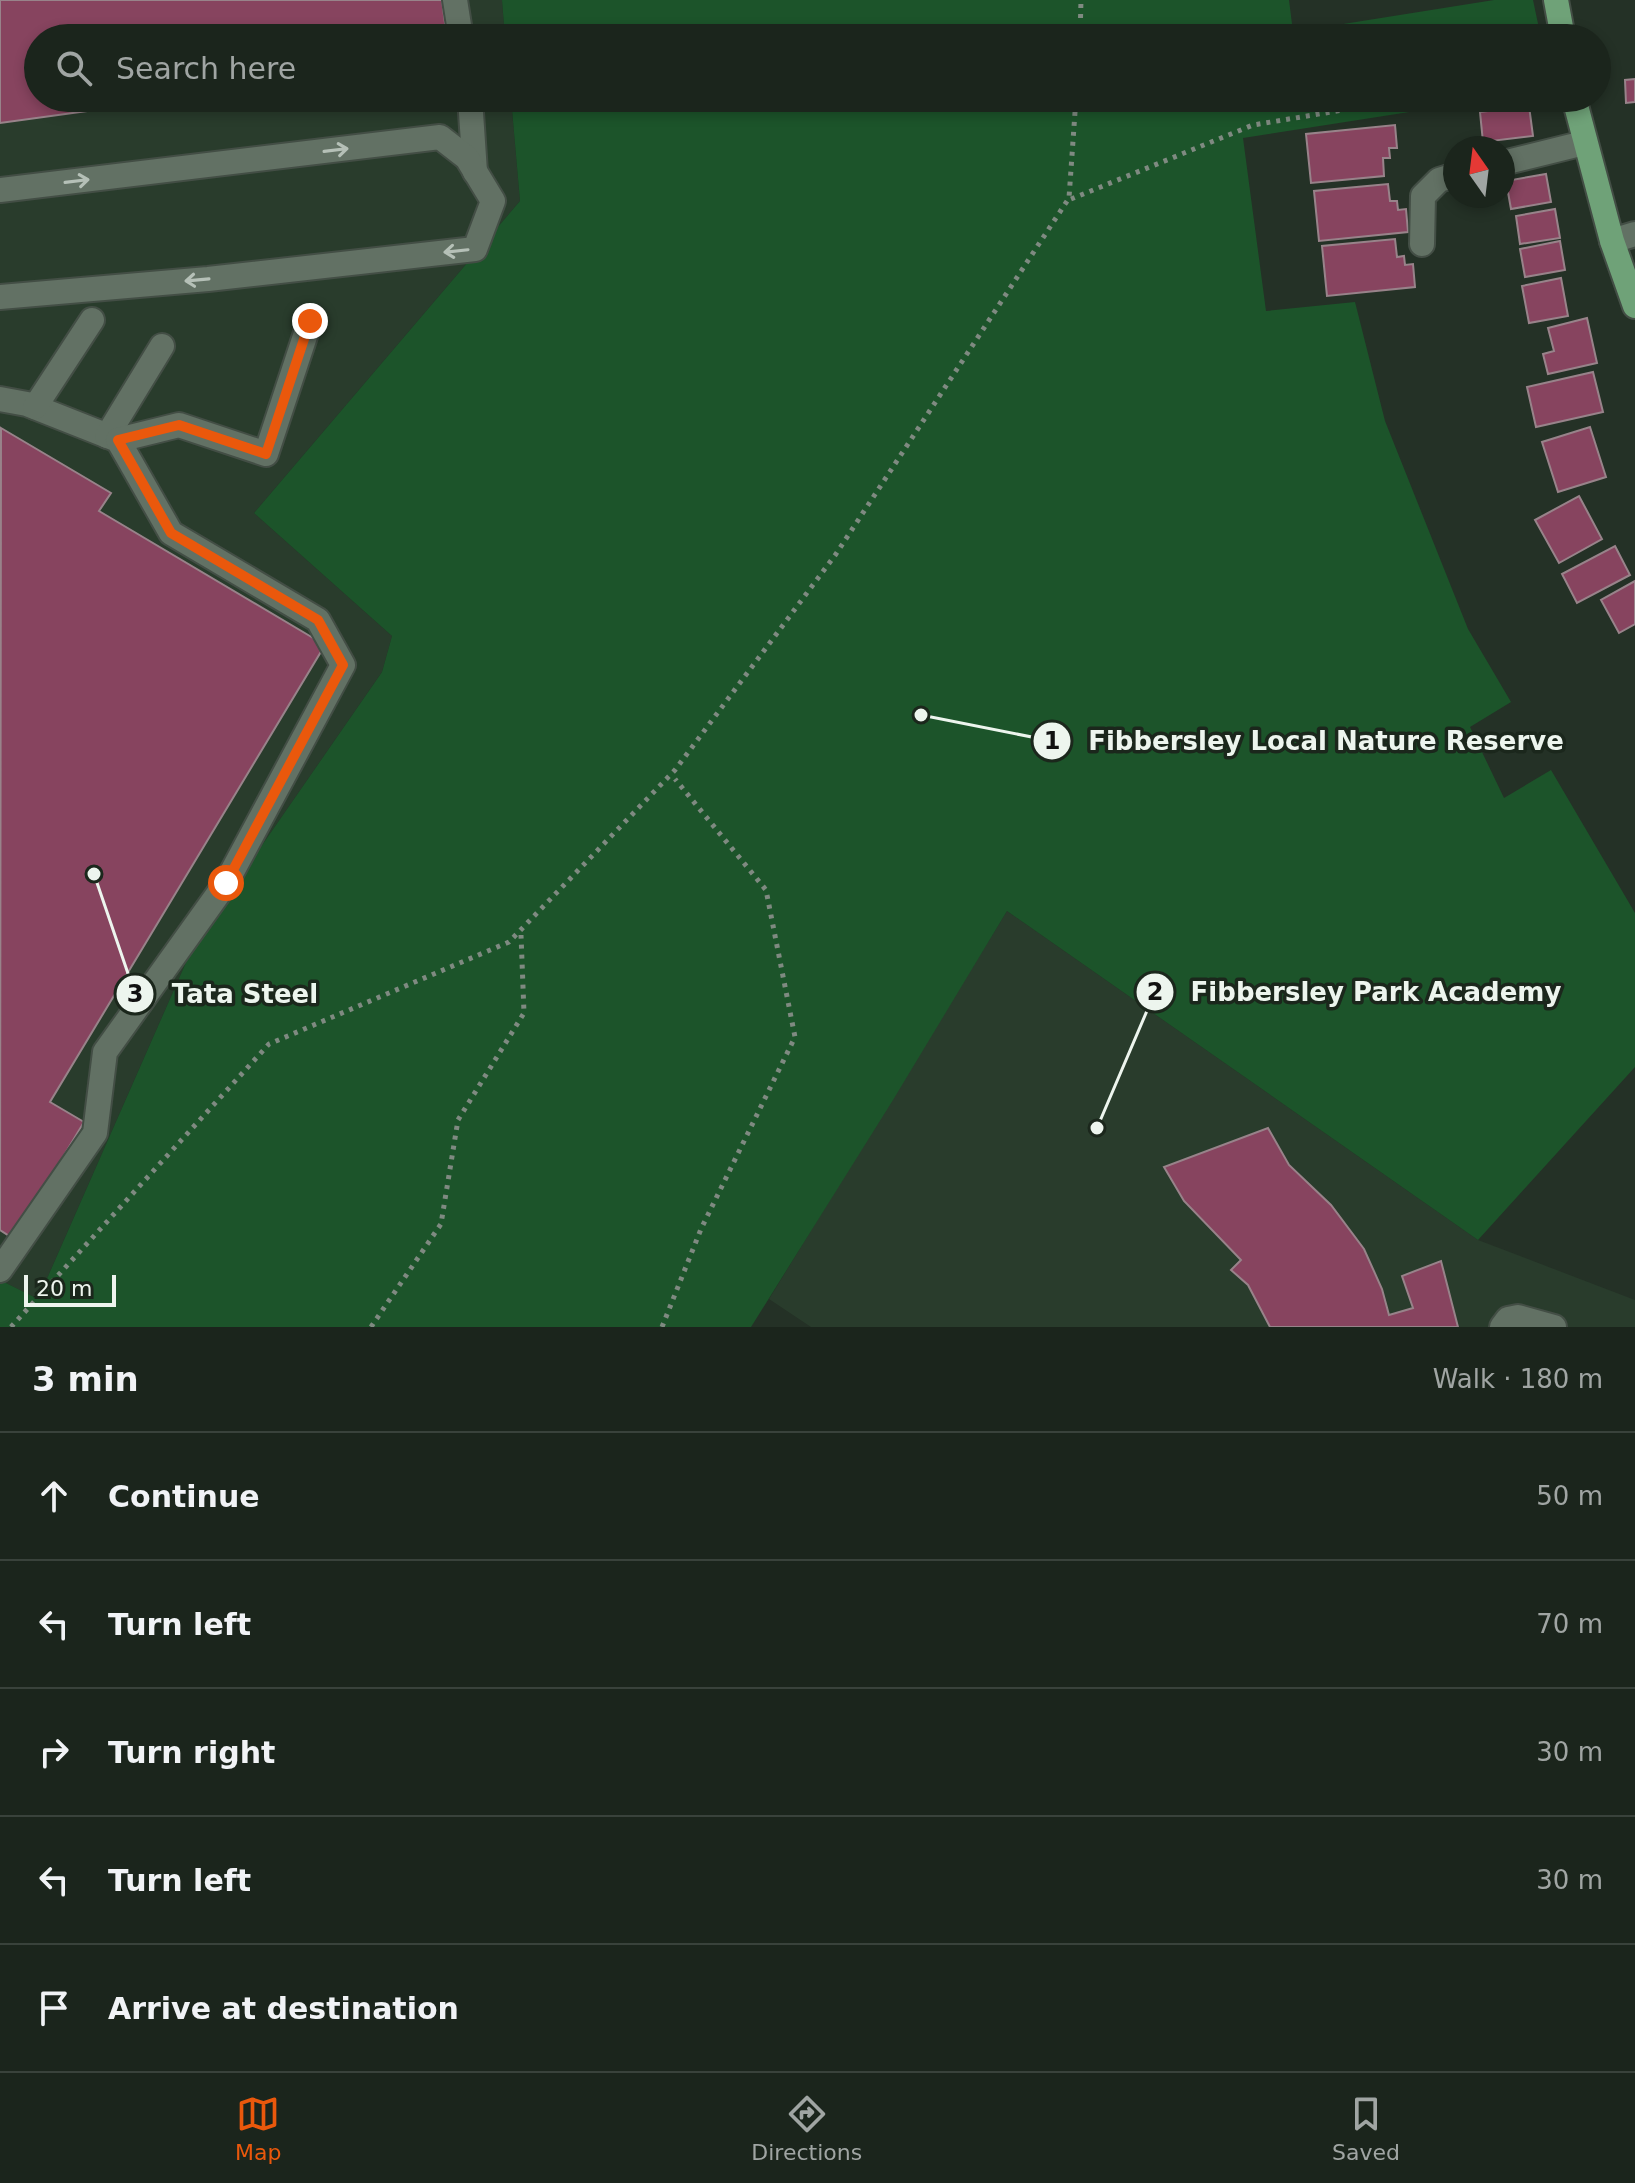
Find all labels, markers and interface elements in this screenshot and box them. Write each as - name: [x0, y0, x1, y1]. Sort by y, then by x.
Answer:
- search box: [24, 24, 1611, 112]
- icon: search: [52, 46, 96, 90]
- text: Search here: [116, 51, 296, 86]
- north arrow: [1443, 136, 1515, 208]
- one-way arrow: [322, 142, 348, 157]
- one-way arrow: [64, 173, 90, 188]
- one-way arrow: [443, 244, 470, 259]
- one-way arrow: [184, 272, 211, 287]
- route end: [292, 303, 328, 339]
- callout: Fibbersley Local Nature Reserve: [1032, 716, 1580, 766]
- text: Fibbersley Local Nature Reserve: [1088, 726, 1564, 756]
- text: 1: [1044, 727, 1060, 755]
- route start: [208, 865, 244, 901]
- callout: Fibbersley Park Academy: [1135, 967, 1578, 1017]
- callout: Tata Steel: [115, 969, 334, 1019]
- text: Fibbersley Park Academy: [1191, 977, 1561, 1007]
- text: 2: [1147, 978, 1163, 1006]
- text: Tata Steel: [172, 979, 318, 1009]
- text: 3: [127, 980, 143, 1008]
- scale bar: [24, 1271, 116, 1307]
- text: 20 m: [36, 1276, 92, 1301]
- text: 3 min: [32, 1359, 139, 1399]
- text: Walk · 180 m: [1433, 1364, 1603, 1394]
- icon: ahead: [32, 1474, 76, 1518]
- text: Continue: [108, 1479, 260, 1514]
- text: 50 m: [1536, 1481, 1603, 1511]
- icon: left: [32, 1602, 76, 1646]
- text: Turn left: [108, 1607, 251, 1642]
- text: 70 m: [1536, 1609, 1603, 1639]
- icon: right: [32, 1730, 76, 1774]
- text: Turn right: [108, 1735, 275, 1770]
- text: 30 m: [1536, 1737, 1603, 1767]
- icon: left: [32, 1858, 76, 1902]
- text: Turn left: [108, 1863, 251, 1898]
- text: 30 m: [1536, 1865, 1603, 1895]
- icon: arrive: [32, 1986, 76, 2030]
- text: Arrive at destination: [108, 1991, 459, 2026]
- tab: Map: [235, 2092, 281, 2165]
- tab: Directions: [751, 2092, 862, 2165]
- tab: Saved: [1332, 2092, 1400, 2165]

